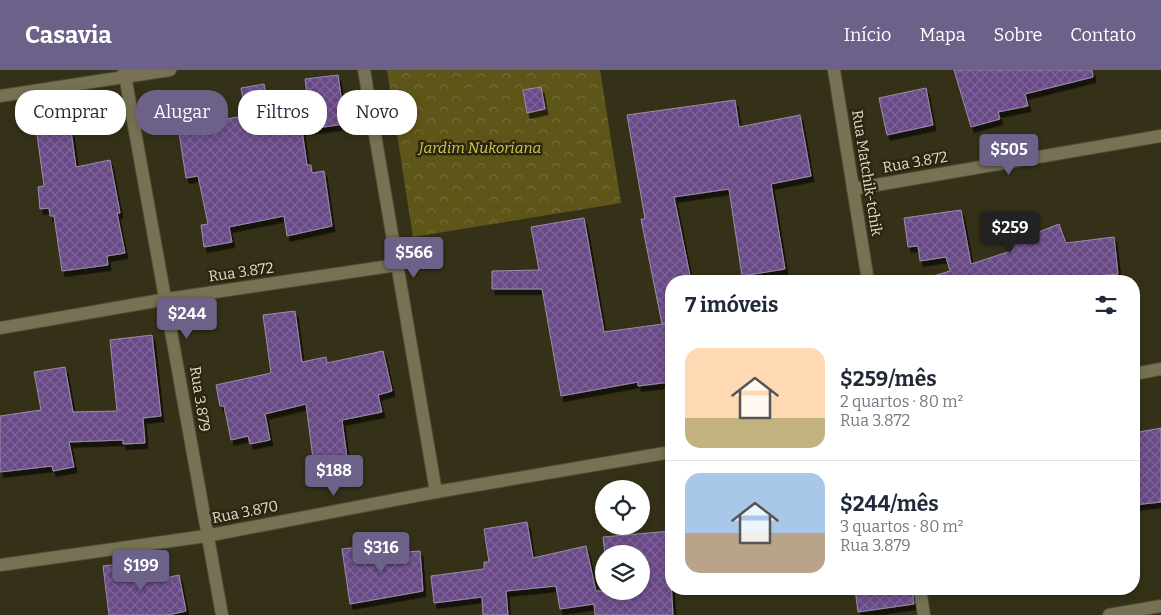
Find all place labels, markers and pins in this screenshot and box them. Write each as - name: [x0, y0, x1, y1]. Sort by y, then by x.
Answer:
- pin: $505: [979, 134, 1039, 176]
- pin: $259: [980, 212, 1040, 254]
- pin: $566: [384, 236, 444, 279]
- pin: $244: [157, 298, 217, 340]
- pin: $188: [304, 454, 364, 497]
- pin: $316: [351, 532, 411, 574]
- pin: $199: [111, 550, 171, 592]

